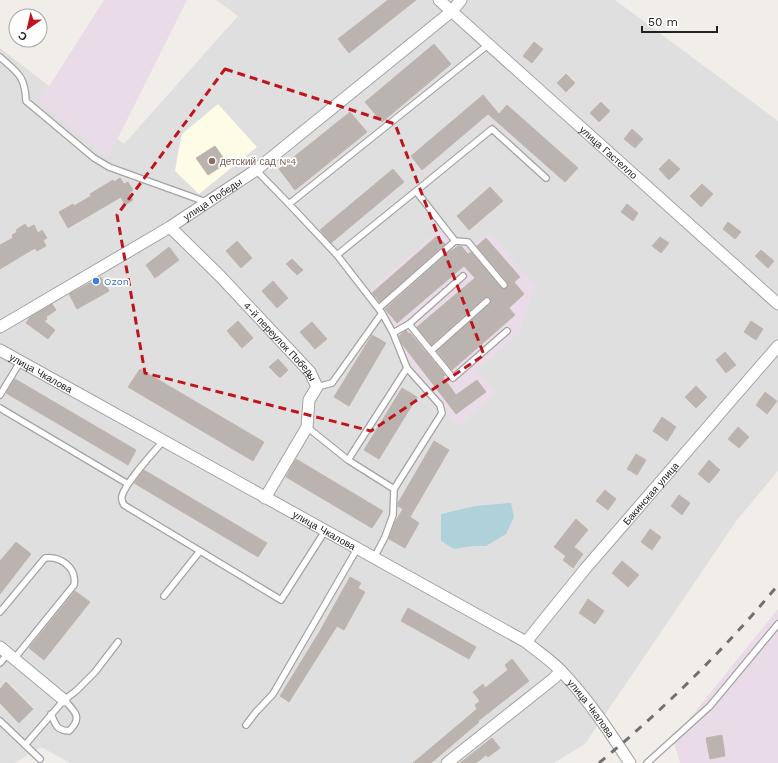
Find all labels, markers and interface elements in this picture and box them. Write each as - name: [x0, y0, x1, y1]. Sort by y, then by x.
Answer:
- north arrow: [8, 8, 48, 48]
- scale bar: [642, 8, 717, 34]
- text: 50 m: [648, 15, 678, 29]
- text: С: [16, 28, 30, 43]
- street label: улица Гастелло: [577, 124, 640, 181]
- marker: детский сад №4: [207, 156, 217, 166]
- place label: детский сад №4: [220, 156, 296, 167]
- street label: улица Победы: [181, 176, 244, 223]
- marker: Ozon: [91, 276, 101, 286]
- place label: Ozon: [104, 276, 129, 287]
- street label: 4-й переулок Победы: [241, 300, 318, 383]
- street label: улица Чкалова: [8, 351, 75, 395]
- street label: Бакинская улица: [621, 460, 681, 527]
- street label: улица Чкалова: [291, 509, 358, 553]
- street label: улица Чкалова: [565, 677, 617, 740]

